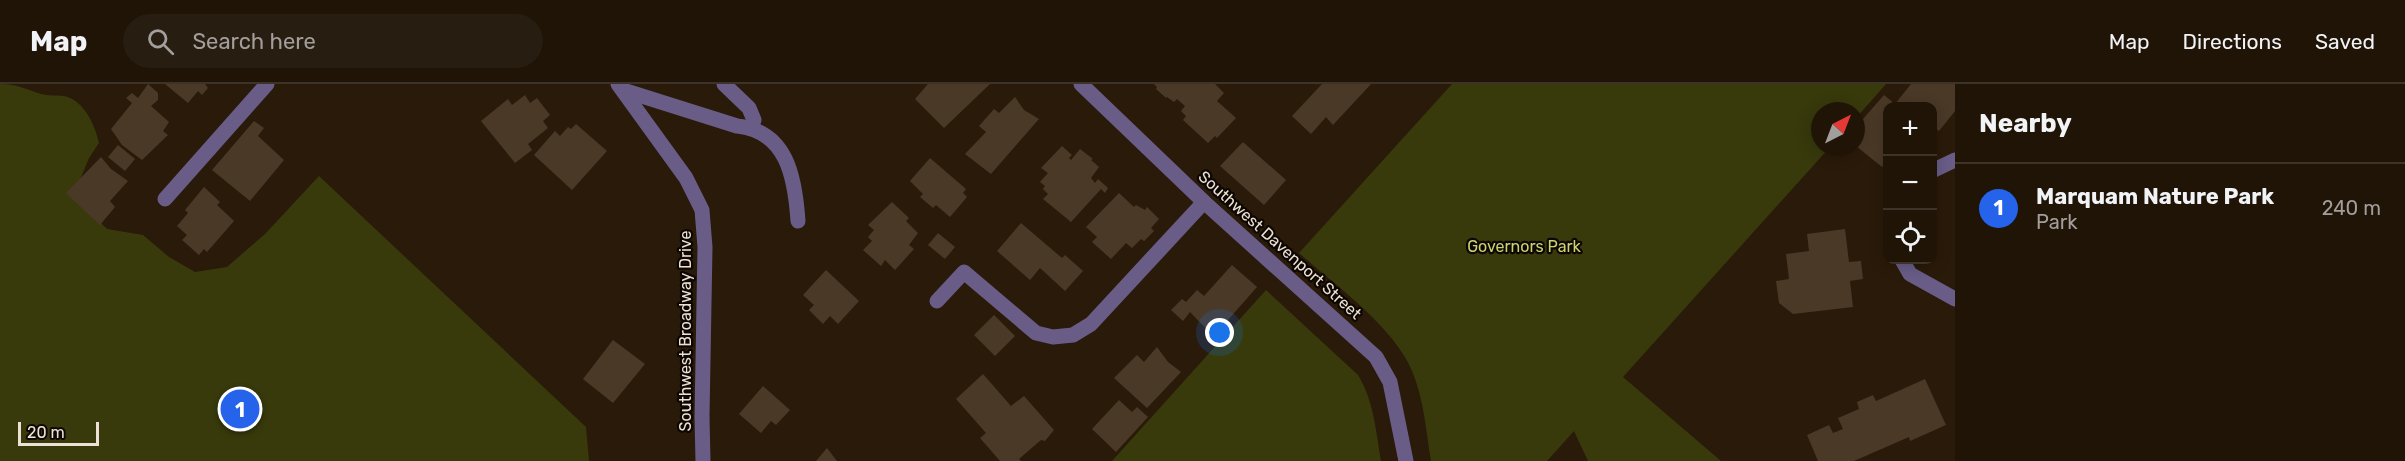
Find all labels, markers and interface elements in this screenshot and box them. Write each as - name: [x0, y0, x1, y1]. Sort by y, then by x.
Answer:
- search box: [123, 14, 543, 68]
- text: Map: [30, 25, 87, 58]
- icon: search: [144, 25, 177, 58]
- text: Search here: [192, 28, 316, 55]
- text: Map: [2109, 29, 2150, 54]
- text: Directions: [2183, 29, 2282, 54]
- text: Saved: [2315, 29, 2375, 54]
- north arrow: [1811, 102, 1865, 156]
- map controls: [1883, 102, 1937, 264]
- button: +: [1883, 102, 1937, 156]
- text: Nearby: [1979, 108, 2072, 139]
- button: −: [1883, 156, 1937, 210]
- street label: Southwest Davenport Street: [1195, 167, 1365, 323]
- text: Marquam Nature Park: [2036, 183, 2274, 210]
- text: 1: [1994, 196, 2003, 220]
- text: 240 m: [2322, 196, 2381, 220]
- button: locate: [1883, 210, 1937, 264]
- text: Park: [2036, 210, 2078, 234]
- street label: Southwest Broadway Drive: [676, 231, 695, 431]
- park label: Governors Park: [1467, 237, 1582, 256]
- your location: [1205, 318, 1234, 347]
- pin: 1: [220, 386, 260, 432]
- scale bar: [18, 419, 99, 446]
- text: 20 m: [27, 423, 65, 442]

